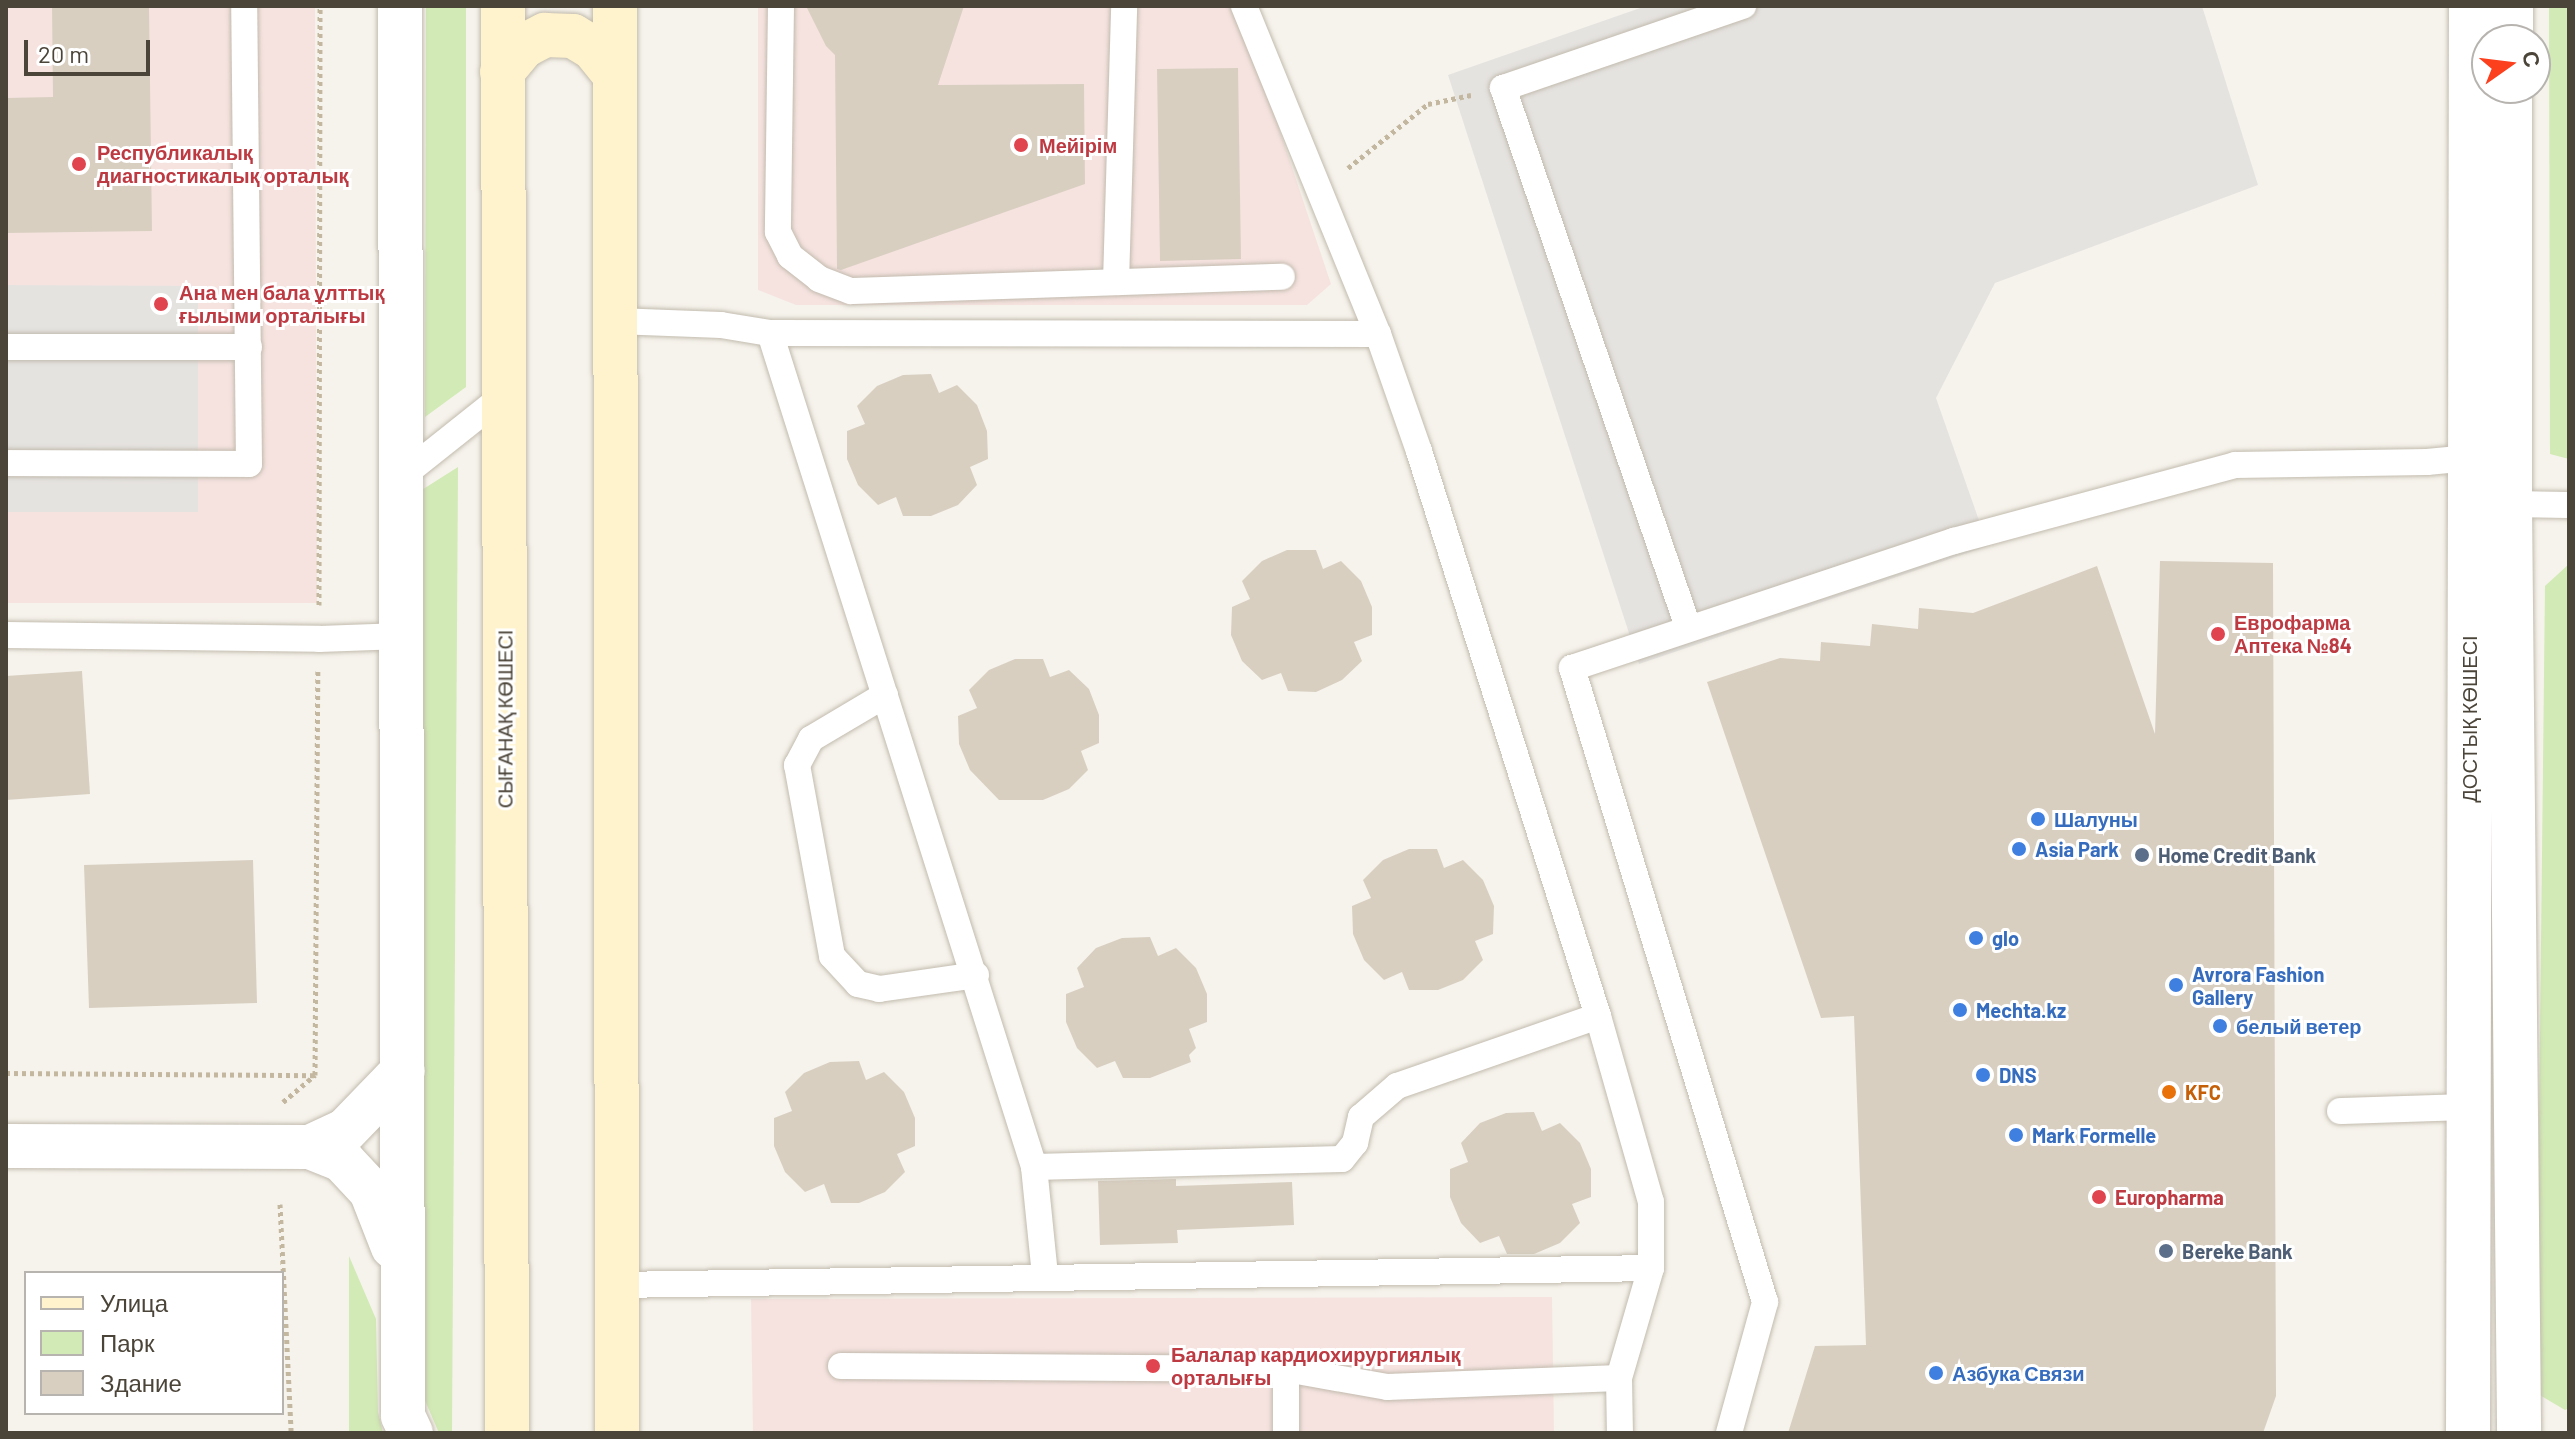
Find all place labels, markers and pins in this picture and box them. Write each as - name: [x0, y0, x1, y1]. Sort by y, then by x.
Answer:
- place label: Мейірім: [1039, 133, 1117, 157]
- marker: Мейірім: [1010, 134, 1032, 156]
- place label: Республикалық диагностикалық орталық: [97, 140, 348, 187]
- marker: Республикалық диагностикалық орталық: [68, 153, 90, 175]
- place label: Ана мен бала ұлттық ғылыми орталығы: [179, 280, 384, 327]
- marker: Ана мен бала ұлттық ғылыми орталығы: [150, 293, 172, 315]
- place label: Еврофарма Аптека №84: [2234, 610, 2352, 657]
- marker: Еврофарма Аптека №84: [2209, 625, 2227, 643]
- place label: Шалуны: [2054, 807, 2138, 831]
- marker: Шалуны: [2029, 810, 2047, 828]
- place label: Asia Park: [2035, 837, 2119, 861]
- marker: Asia Park: [2010, 840, 2028, 858]
- place label: Home Credit Bank: [2158, 843, 2316, 867]
- marker: Home Credit Bank: [2133, 846, 2151, 864]
- place label: glo: [1992, 926, 2019, 950]
- marker: glo: [1967, 929, 1985, 947]
- place label: Avrora Fashion Gallery: [2192, 962, 2324, 1009]
- marker: Avrora Fashion Gallery: [2167, 976, 2185, 994]
- place label: Mechta.kz: [1976, 998, 2066, 1022]
- marker: Mechta.kz: [1951, 1001, 1969, 1019]
- place label: белый ветер: [2236, 1014, 2362, 1038]
- marker: белый ветер: [2211, 1017, 2229, 1035]
- place label: DNS: [1999, 1063, 2037, 1087]
- marker: DNS: [1974, 1066, 1992, 1084]
- place label: KFC: [2185, 1080, 2221, 1104]
- marker: KFC: [2160, 1083, 2178, 1101]
- place label: Mark Formelle: [2032, 1123, 2156, 1147]
- marker: Mark Formelle: [2007, 1126, 2025, 1144]
- place label: Europharma: [2115, 1185, 2224, 1209]
- marker: Europharma: [2090, 1188, 2108, 1206]
- place label: Bereke Bank: [2182, 1239, 2293, 1263]
- marker: Bereke Bank: [2157, 1242, 2175, 1260]
- place label: Балалар кардиохирургиялық орталығы: [1171, 1342, 1460, 1389]
- marker: Балалар кардиохирургиялық орталығы: [1142, 1355, 1164, 1377]
- place label: Азбука Связи: [1952, 1361, 2085, 1385]
- marker: Азбука Связи: [1927, 1364, 1945, 1382]

